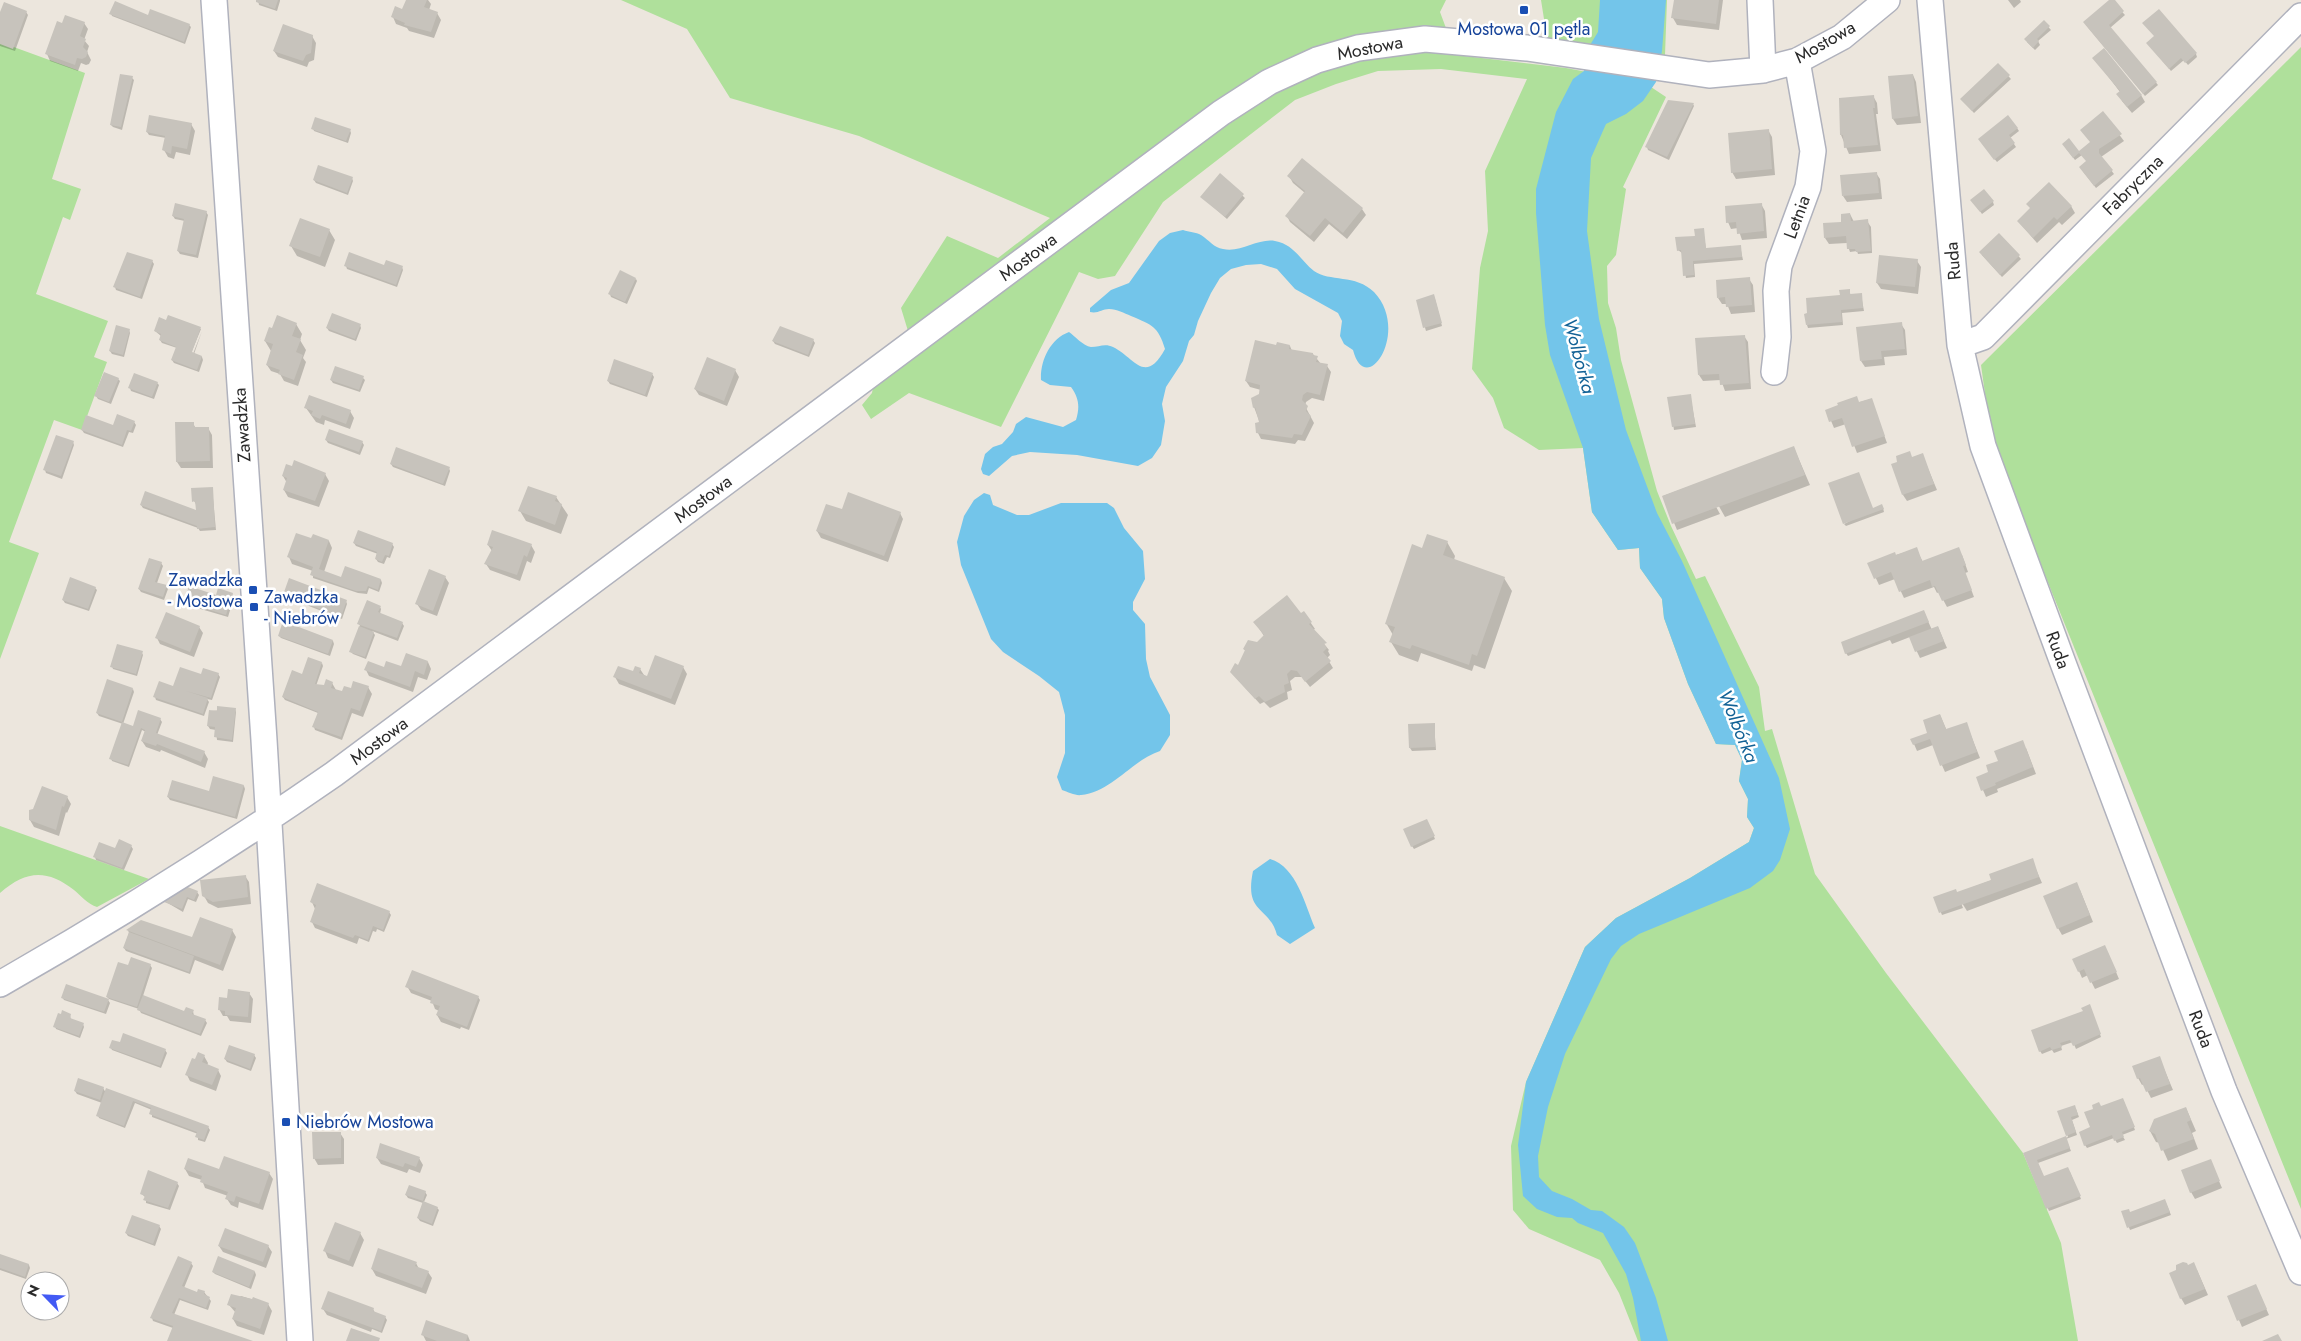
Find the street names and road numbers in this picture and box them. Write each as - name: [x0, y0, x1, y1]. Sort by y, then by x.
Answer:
- street label: Mostowa: [1790, 14, 1860, 70]
- street label: Mostowa: [1335, 29, 1405, 67]
- street label: Fabryczna: [2097, 149, 2169, 221]
- street label: Letnia: [1777, 192, 1817, 242]
- street label: Mostowa: [994, 227, 1062, 287]
- street label: Ruda: [1938, 241, 1968, 281]
- street label: Zawadzka: [226, 387, 258, 463]
- street label: Mostowa: [669, 469, 737, 529]
- street label: Ruda: [2039, 627, 2077, 673]
- street label: Mostowa: [345, 711, 413, 771]
- street label: Ruda: [2182, 1006, 2220, 1052]

